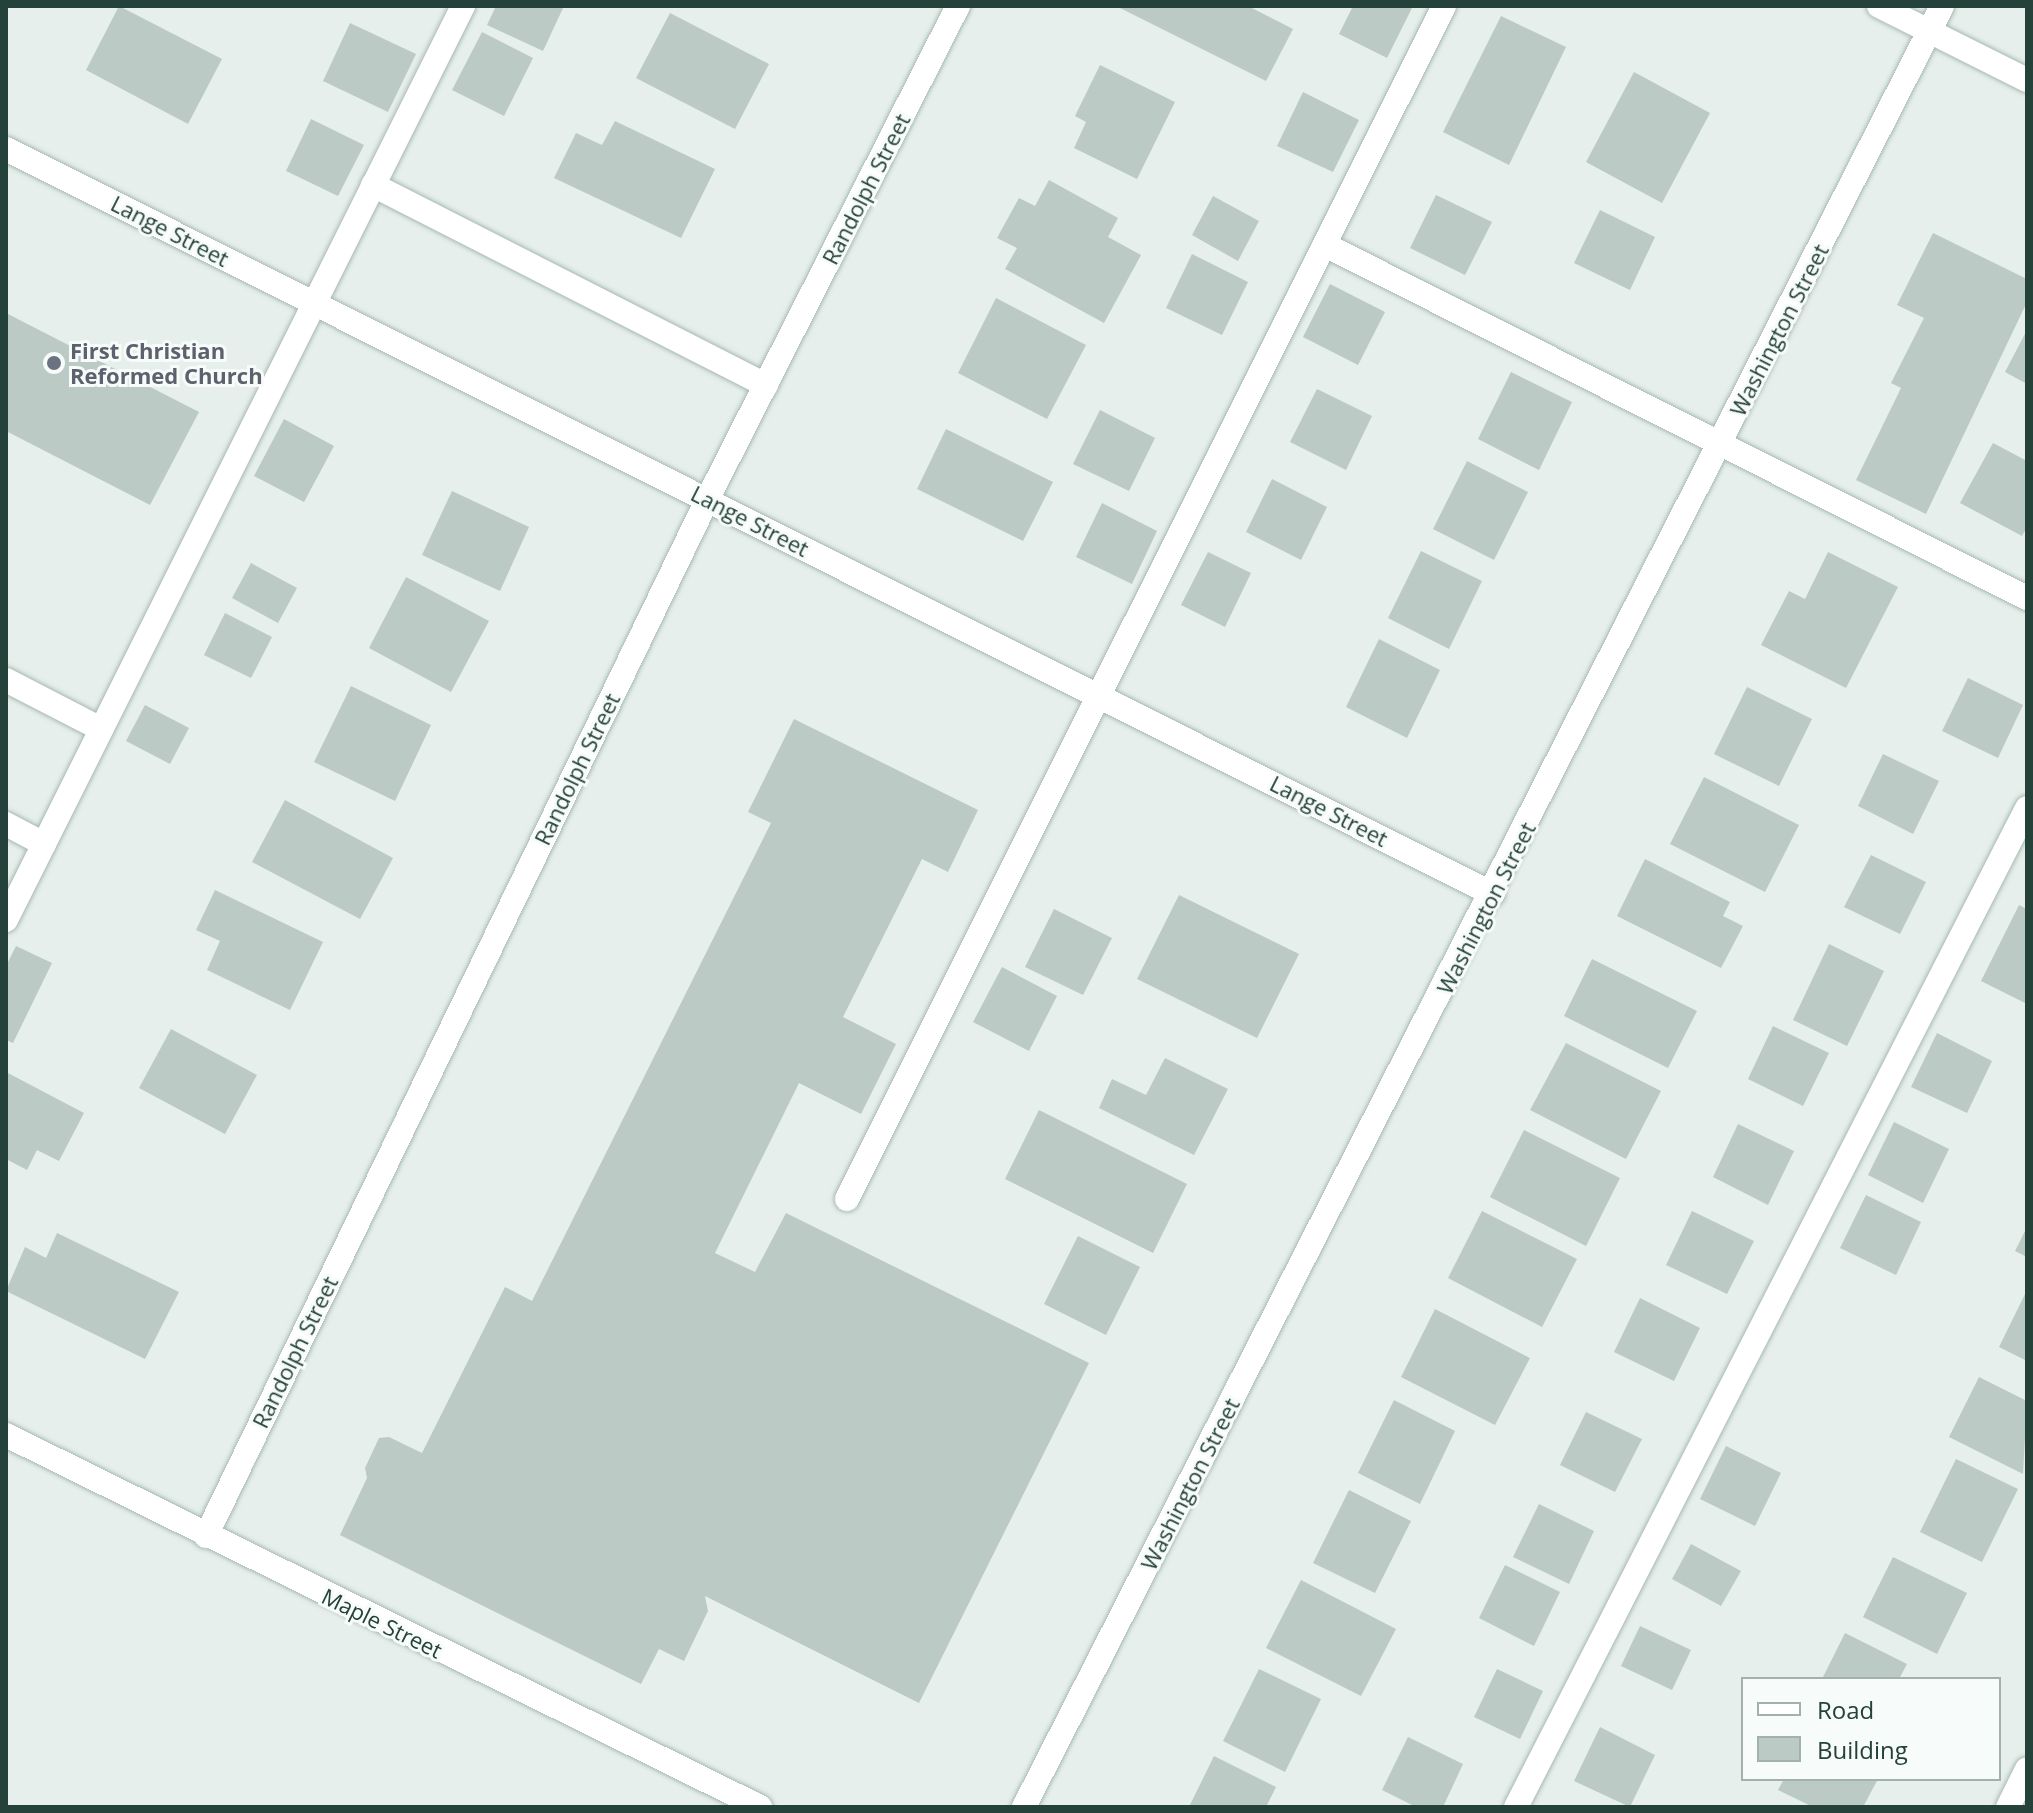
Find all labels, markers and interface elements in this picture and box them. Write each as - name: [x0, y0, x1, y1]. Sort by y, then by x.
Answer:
- street label: Randolph Street: [817, 109, 915, 269]
- street label: Lange Street: [107, 190, 233, 272]
- street label: Washington Street: [1724, 240, 1834, 420]
- place label: First Christian Reformed Church: [70, 337, 263, 388]
- marker: First Christian Reformed Church: [45, 354, 63, 372]
- street label: Lange Street: [687, 480, 813, 562]
- street label: Randolph Street: [529, 689, 625, 849]
- street label: Lange Street: [1266, 770, 1392, 852]
- street label: Washington Street: [1431, 818, 1541, 998]
- street label: Randolph Street: [247, 1272, 343, 1432]
- street label: Washington Street: [1135, 1394, 1245, 1574]
- street label: Maple Street: [318, 1583, 446, 1663]
- legend: [1741, 1677, 2001, 1781]
- text: Road: [1817, 1693, 1874, 1726]
- text: Building: [1817, 1733, 1908, 1766]

